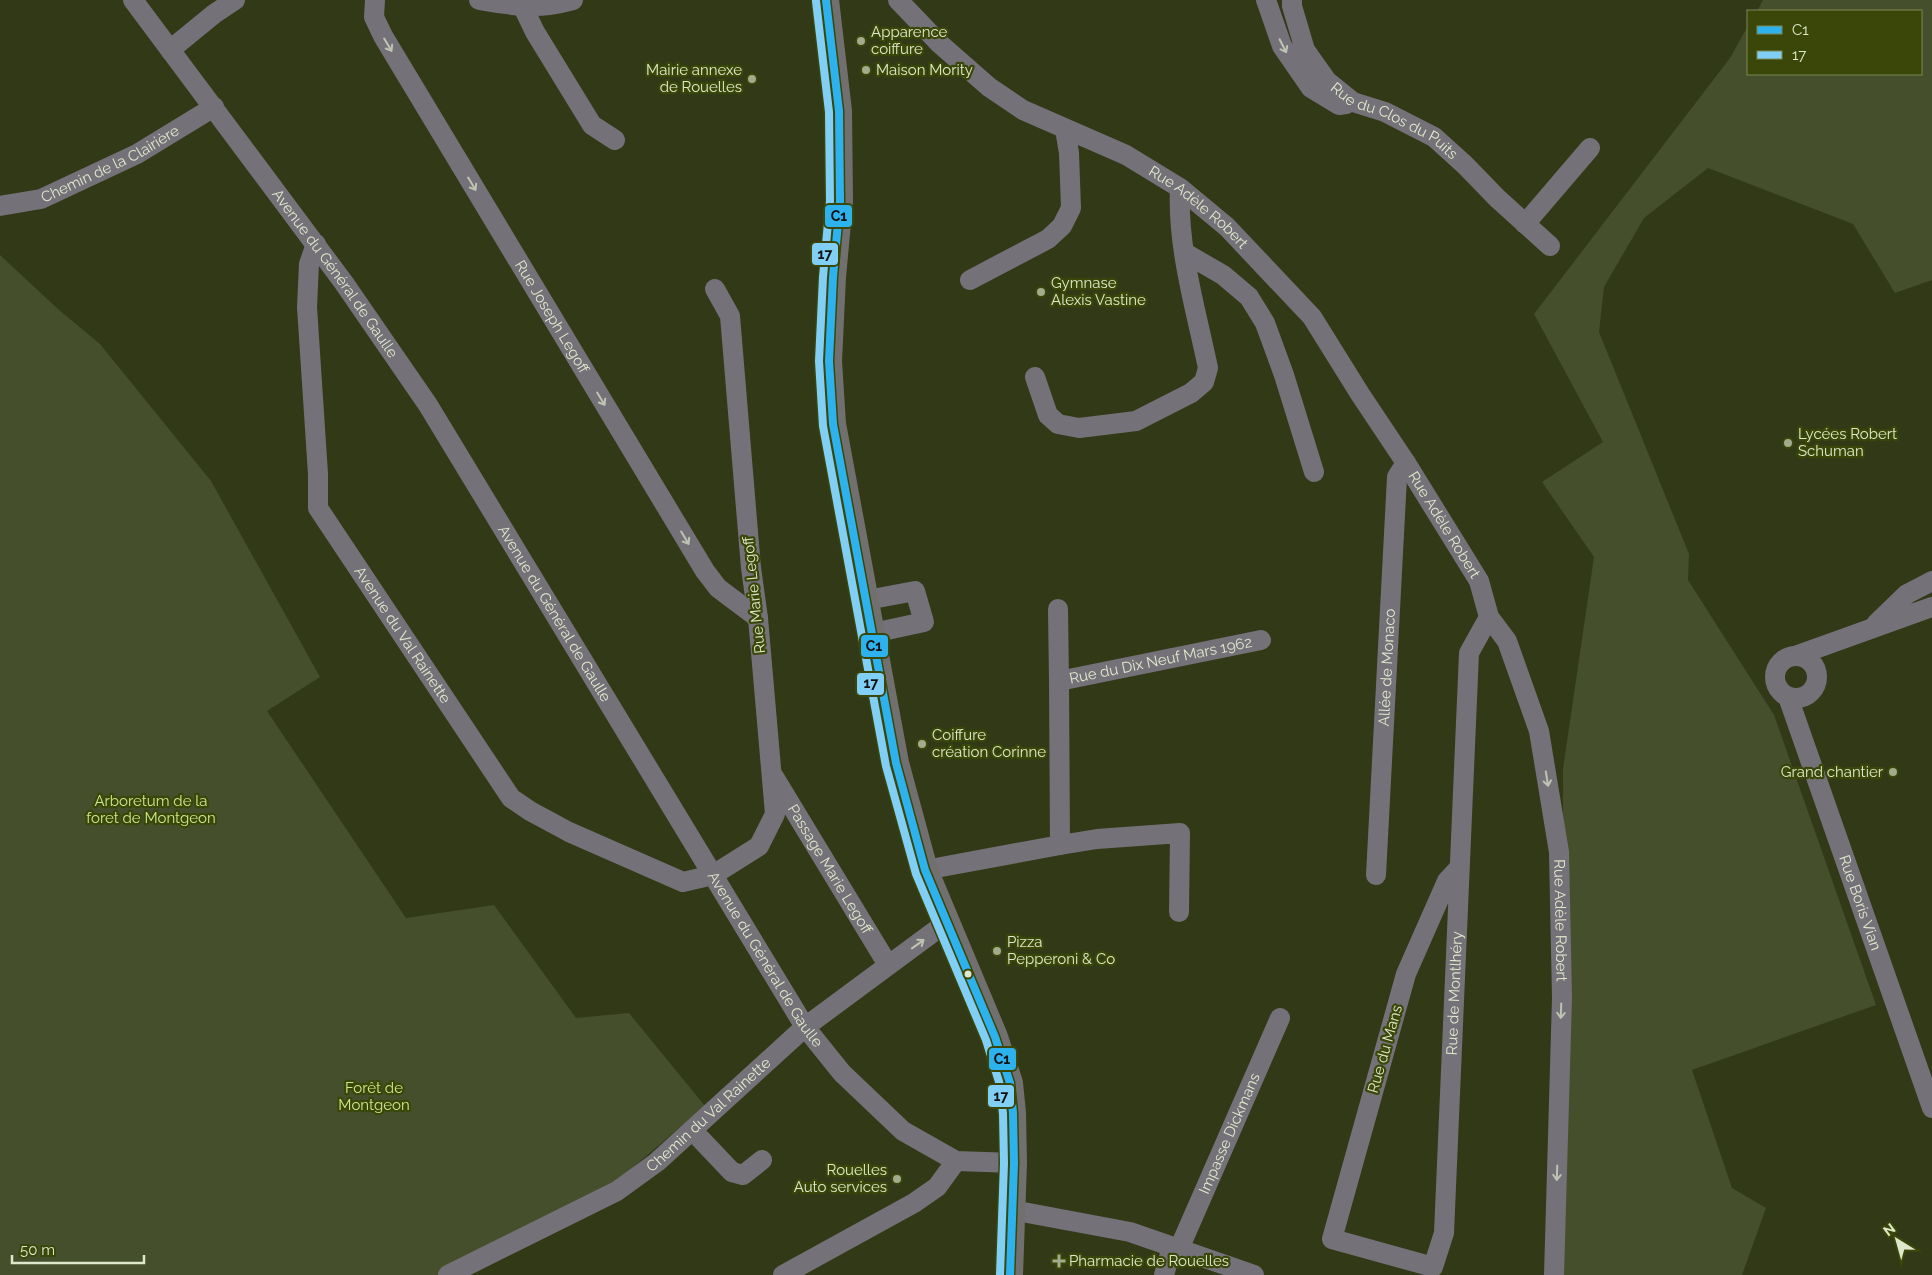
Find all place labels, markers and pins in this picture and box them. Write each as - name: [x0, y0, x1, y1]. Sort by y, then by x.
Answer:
- place label: Apparence coiffure: [871, 23, 948, 58]
- marker: Apparence coiffure: [855, 35, 867, 47]
- place label: Mairie annexe de Rouelles: [646, 61, 742, 96]
- place label: Maison Mority: [876, 61, 973, 79]
- marker: Maison Mority: [860, 64, 872, 76]
- marker: Mairie annexe de Rouelles: [746, 73, 758, 85]
- place label: Gymnase Alexis Vastine: [1051, 274, 1146, 309]
- marker: Gymnase Alexis Vastine: [1035, 286, 1047, 298]
- place label: Lycées Robert Schuman: [1798, 425, 1897, 460]
- marker: Lycées Robert Schuman: [1782, 437, 1794, 449]
- place label: Coiffure création Corinne: [932, 726, 1046, 761]
- marker: Coiffure création Corinne: [916, 738, 928, 750]
- place label: Grand chantier: [1781, 763, 1884, 781]
- marker: Grand chantier: [1887, 766, 1899, 778]
- place label: Pizza Pepperoni & Co: [1007, 933, 1115, 968]
- marker: Pizza Pepperoni & Co: [991, 945, 1003, 957]
- unlabelled marker: [963, 969, 973, 979]
- place label: Rouelles Auto services: [794, 1161, 887, 1196]
- marker: Rouelles Auto services: [891, 1173, 903, 1185]
- place label: Pharmacie de Rouelles: [1069, 1252, 1229, 1270]
- marker: Pharmacie de Rouelles: [1053, 1255, 1065, 1267]

